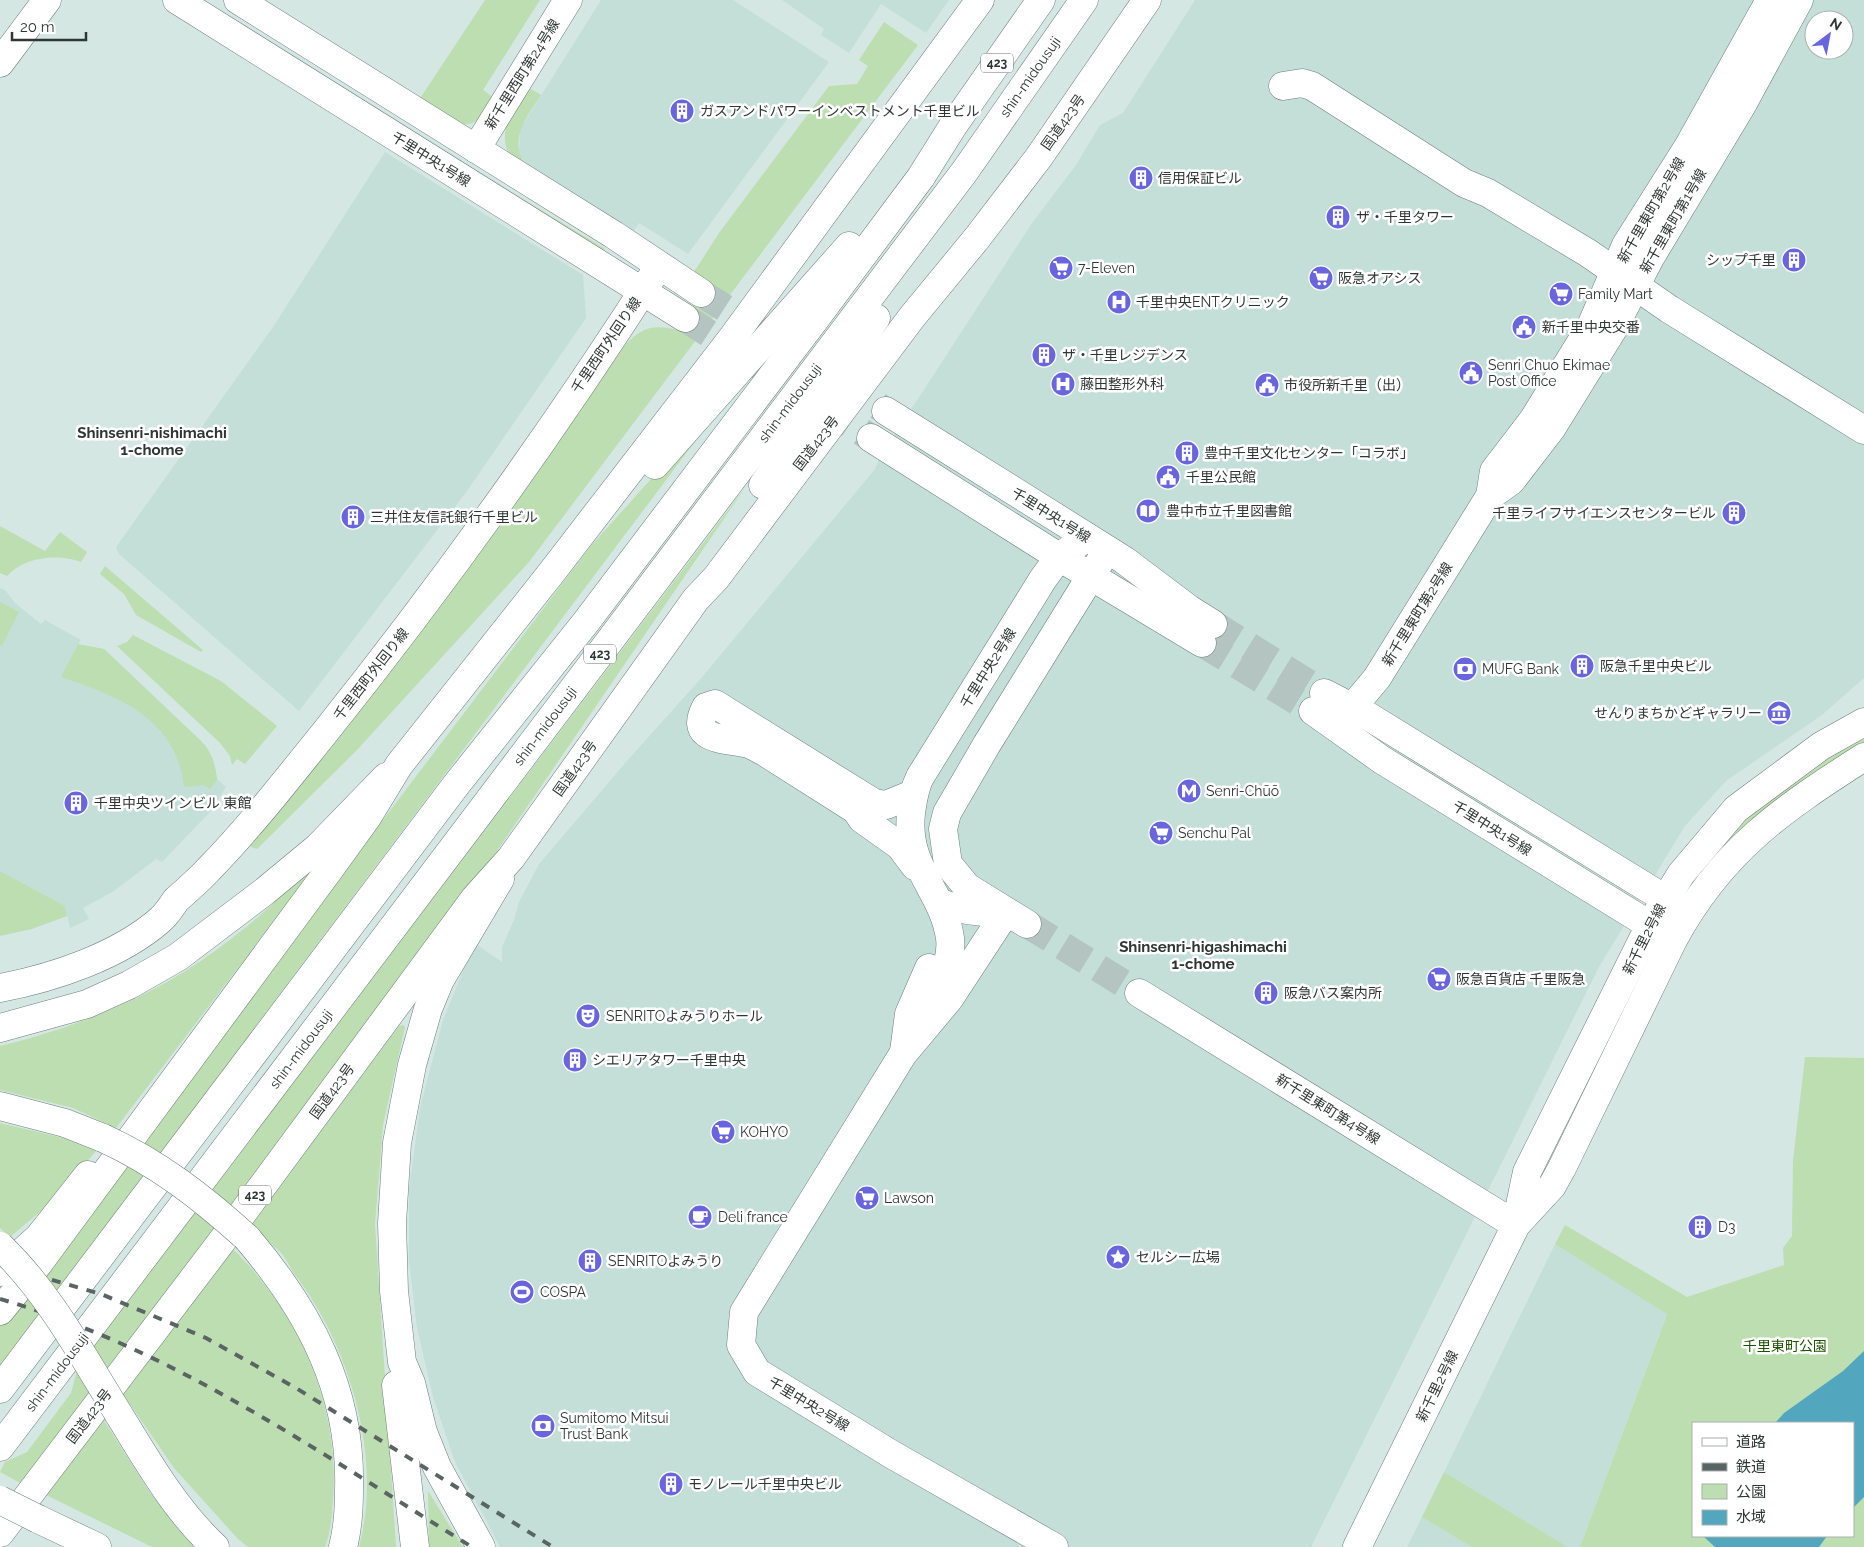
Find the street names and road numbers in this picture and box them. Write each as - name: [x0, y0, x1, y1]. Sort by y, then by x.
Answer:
- street label: 新千里西町第24号線: [482, 16, 562, 132]
- street label: shin-midousuji: [996, 34, 1064, 120]
- road number: 423: [981, 54, 1013, 72]
- street label: 国道423号: [1038, 91, 1088, 153]
- street label: 千里中央1号線: [389, 128, 473, 190]
- street label: 新千里東町第2号線: [1614, 154, 1688, 266]
- street label: 新千里東町第1号線: [1637, 166, 1709, 276]
- street label: 千里西町外回り線: [568, 294, 644, 396]
- street label: shin-midousuji: [755, 360, 825, 446]
- street label: 国道423号: [790, 412, 842, 474]
- street label: 千里中央1号線: [1009, 484, 1093, 546]
- street label: 新千里東町第2号線: [1379, 559, 1455, 669]
- street label: 千里西町外回り線: [330, 625, 412, 723]
- street label: 千里中央2号線: [957, 625, 1019, 711]
- road number: 423: [584, 644, 616, 664]
- street label: shin-midousuji: [510, 683, 580, 769]
- street label: 国道423号: [550, 737, 600, 799]
- street label: 千里中央1号線: [1450, 797, 1534, 859]
- street label: 新千里2号線: [1619, 901, 1669, 977]
- street label: shin-midousuji: [266, 1006, 336, 1092]
- street label: 国道423号: [307, 1060, 357, 1122]
- street label: 新千里東町第4号線: [1273, 1071, 1383, 1147]
- road number: 423: [239, 1186, 271, 1204]
- street label: shin-midousuji: [22, 1329, 92, 1415]
- street label: 新千里2号線: [1413, 1348, 1461, 1424]
- street label: 千里中央2号線: [766, 1374, 852, 1434]
- street label: 国道423号: [63, 1385, 115, 1447]

